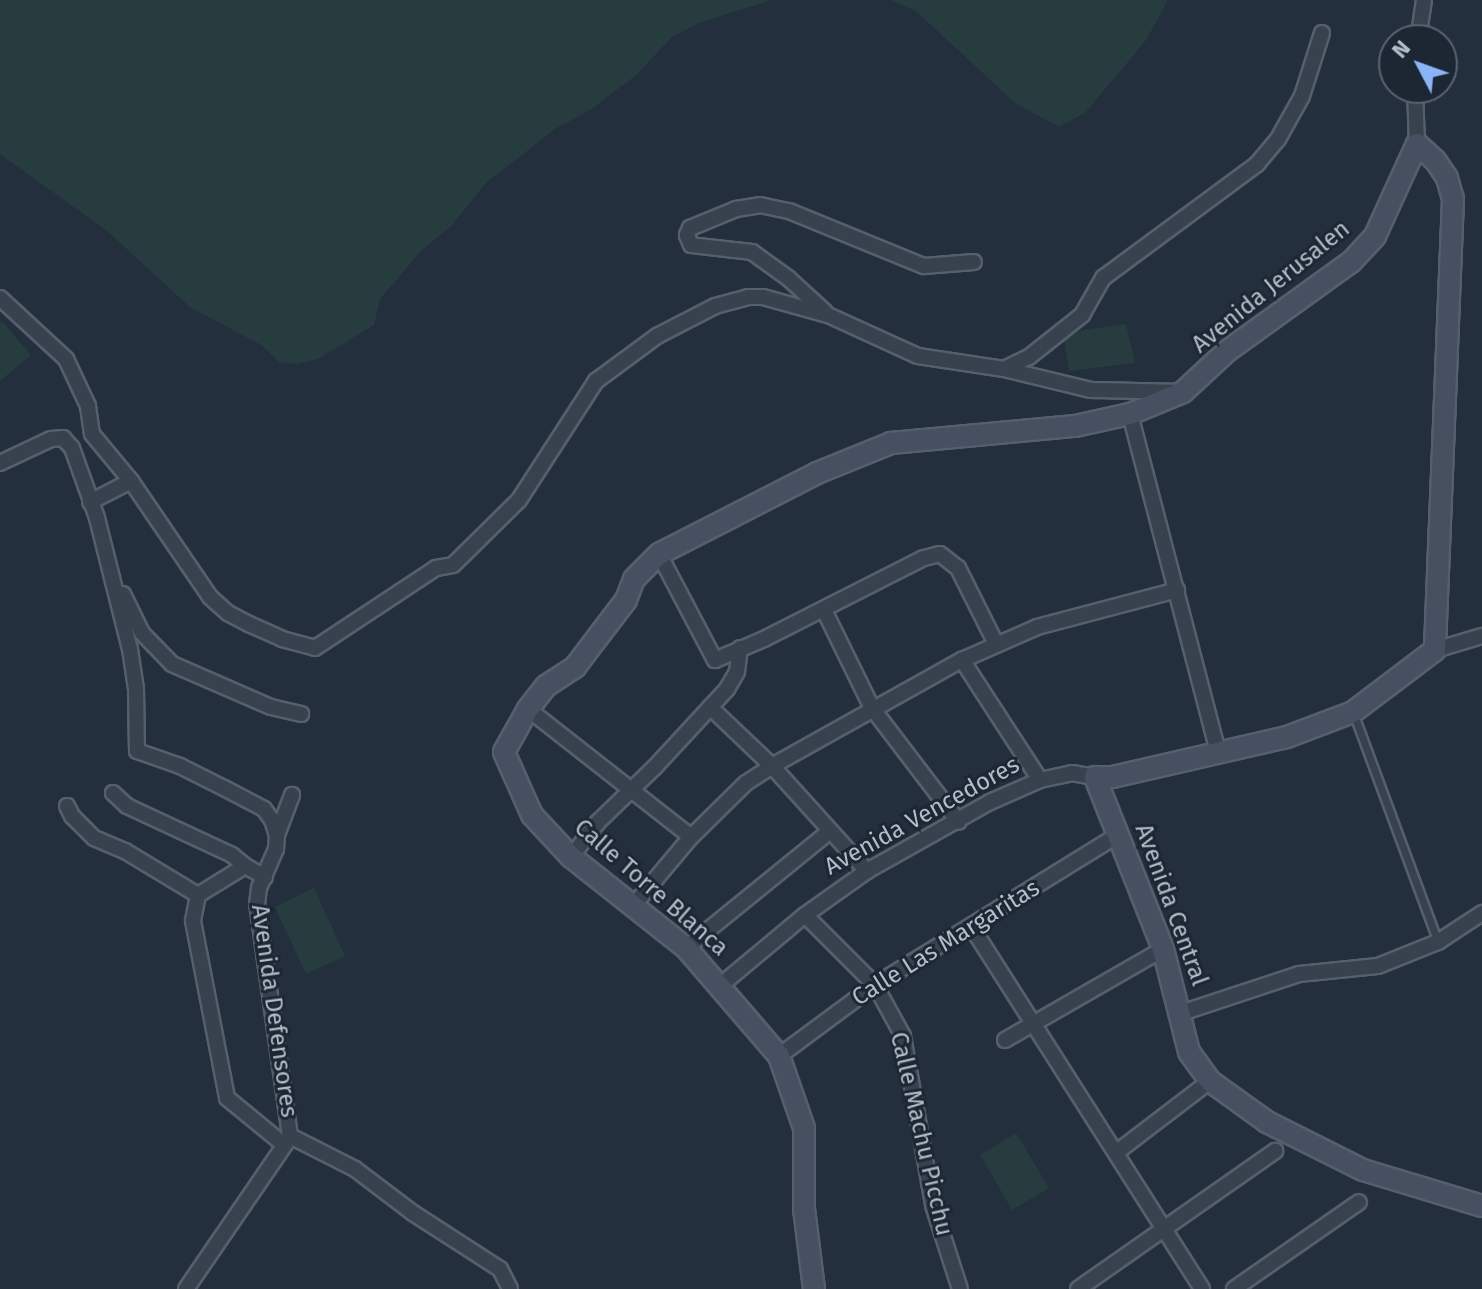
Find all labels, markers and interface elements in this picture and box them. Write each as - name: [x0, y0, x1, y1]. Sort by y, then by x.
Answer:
- north arrow: [1378, 24, 1458, 104]
- text: N: [1386, 35, 1416, 64]
- street label: Avenida Jerusalen: [1186, 215, 1356, 359]
- street label: Avenida Vencedores: [820, 750, 1024, 882]
- street label: Calle Torre Blanca: [568, 813, 734, 963]
- street label: Avenida Central: [1128, 820, 1214, 990]
- street label: Calle Las Margaritas: [847, 874, 1045, 1012]
- street label: Avenida Defensores: [245, 903, 303, 1119]
- street label: Calle Machu Picchu: [884, 1029, 958, 1239]

